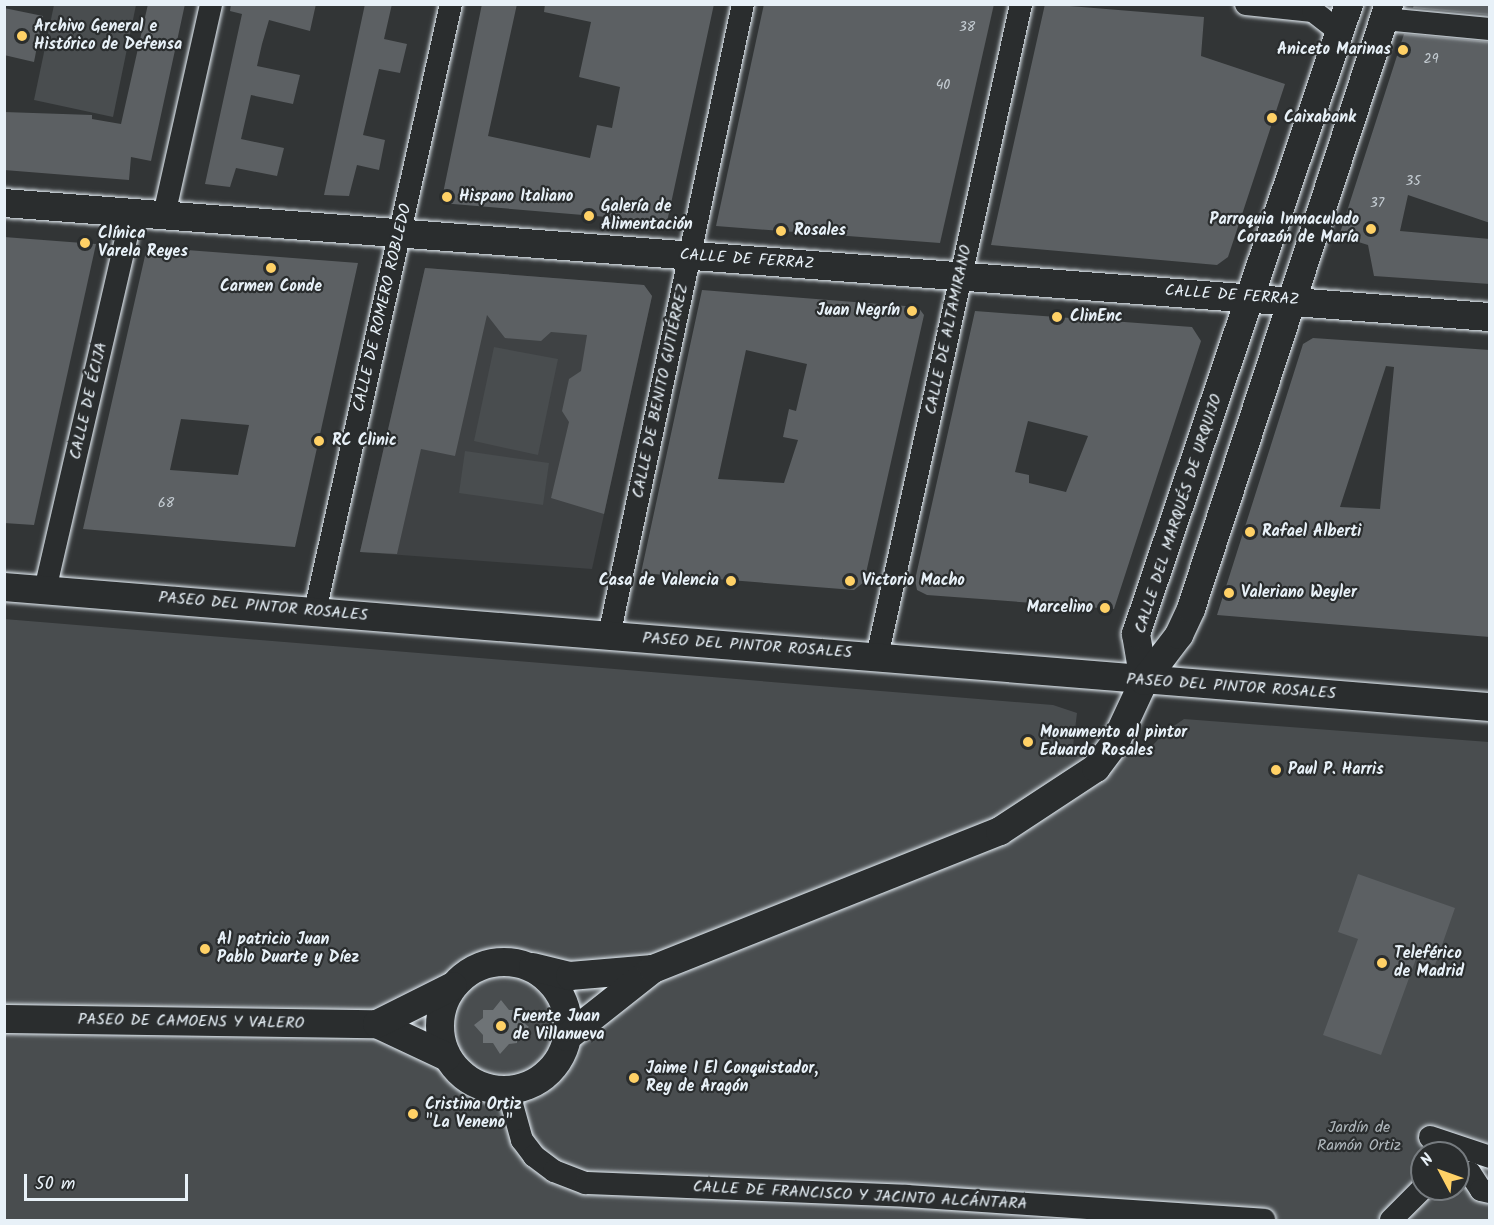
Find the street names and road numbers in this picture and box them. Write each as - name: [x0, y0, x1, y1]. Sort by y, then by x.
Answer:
- street label: CALLE DE ROMERO ROBLEDO: [350, 202, 416, 414]
- street label: CALLE DE ALTAMIRANO: [922, 244, 976, 416]
- street label: CALLE DE FERRAZ: [679, 246, 815, 274]
- street label: CALLE DE BENITO GUTIÉRREZ: [629, 282, 693, 500]
- street label: CALLE DE FERRAZ: [1164, 282, 1300, 310]
- street label: CALLE DE ÉCIJA: [66, 340, 112, 462]
- street label: CALLE DEL MARQUÉS DE URQUIJO: [1131, 392, 1227, 636]
- street label: PASEO DEL PINTOR ROSALES: [158, 588, 368, 626]
- street label: PASEO DEL PINTOR ROSALES: [642, 629, 852, 663]
- street label: PASEO DEL PINTOR ROSALES: [1126, 670, 1336, 704]
- street label: PASEO DE CAMOENS Y VALERO: [78, 1010, 304, 1034]
- street label: CALLE DE FRANCISCO Y JACINTO ALCÁNTARA: [692, 1178, 1028, 1214]

